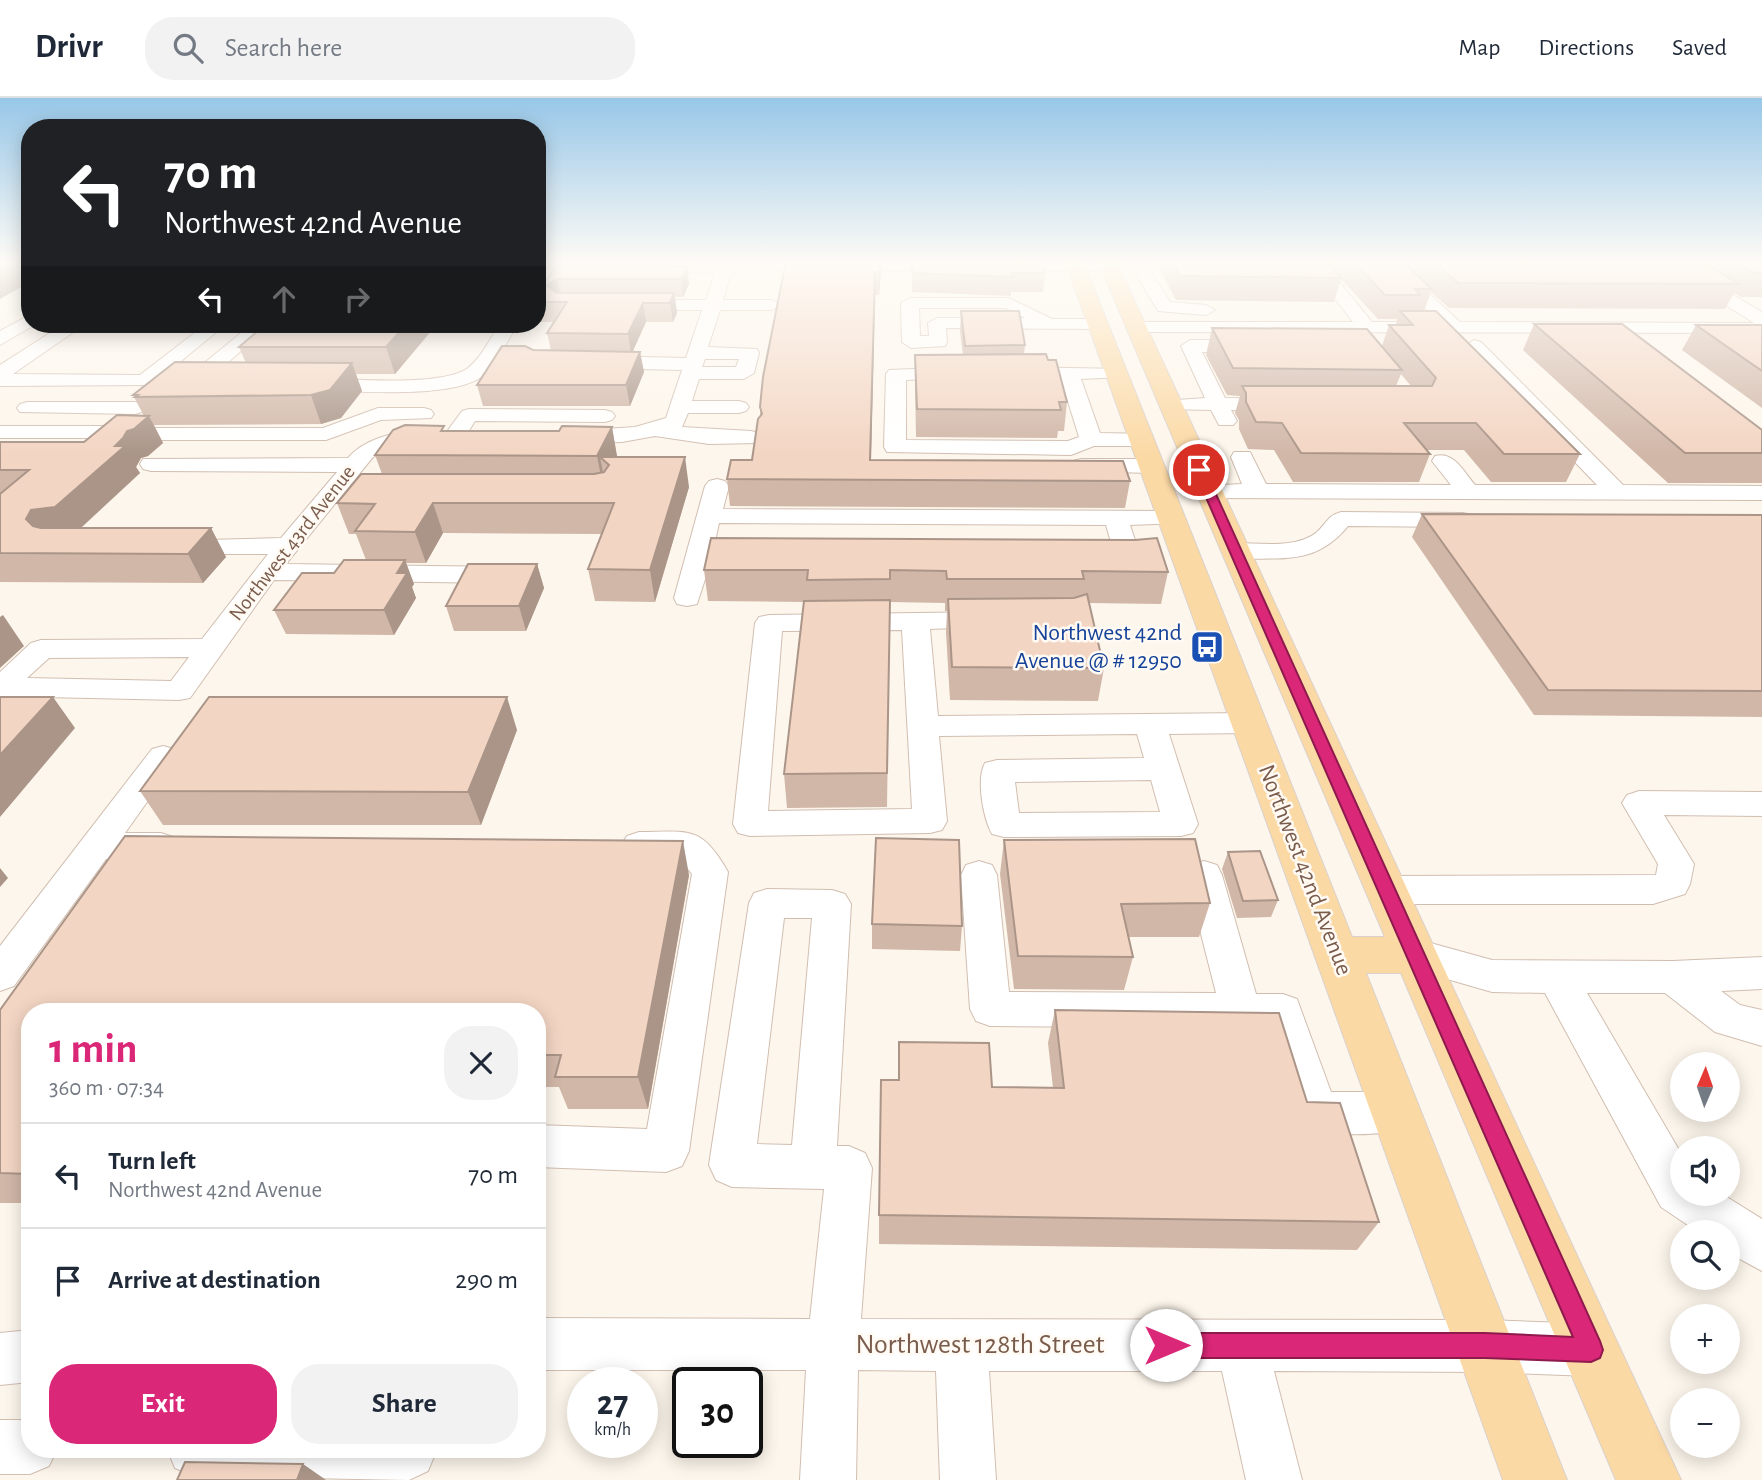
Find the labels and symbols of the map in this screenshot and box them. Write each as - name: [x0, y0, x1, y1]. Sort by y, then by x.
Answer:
- pin: [1169, 440, 1229, 500]
- street label: Northwest 43rd Avenue: [225, 461, 359, 625]
- place label: Northwest 42nd Avenue @ # 12950: [1015, 621, 1182, 673]
- bus stop icon: Northwest 42nd Avenue @ # 12950: [1188, 628, 1226, 666]
- street label: Northwest 42nd Avenue: [1254, 761, 1356, 979]
- north arrow: [1670, 1052, 1740, 1122]
- position arrow: [1129, 1308, 1203, 1382]
- street label: Northwest 128th Street: [855, 1331, 1105, 1359]
- speed limit sign: 30: [672, 1367, 763, 1458]

